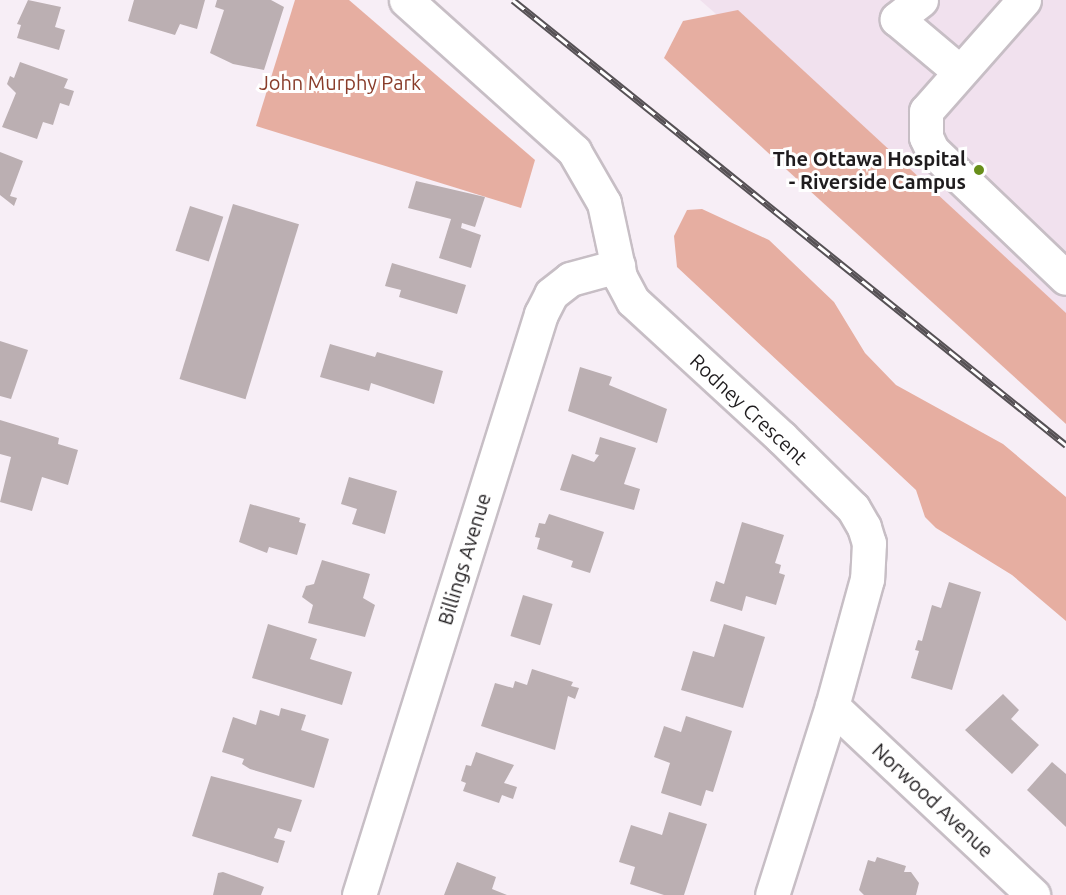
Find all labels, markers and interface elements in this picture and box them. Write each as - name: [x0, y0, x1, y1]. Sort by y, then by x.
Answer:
- park label: John Murphy Park: [259, 70, 421, 94]
- place label: The Ottawa Hospital - Riverside Campus: [773, 146, 966, 193]
- marker: The Ottawa Hospital - Riverside Campus: [970, 161, 988, 179]
- street label: Rodney Crescent: [685, 349, 813, 469]
- street label: Billings Avenue: [433, 490, 495, 628]
- street label: Norwood Avenue: [868, 738, 998, 862]

